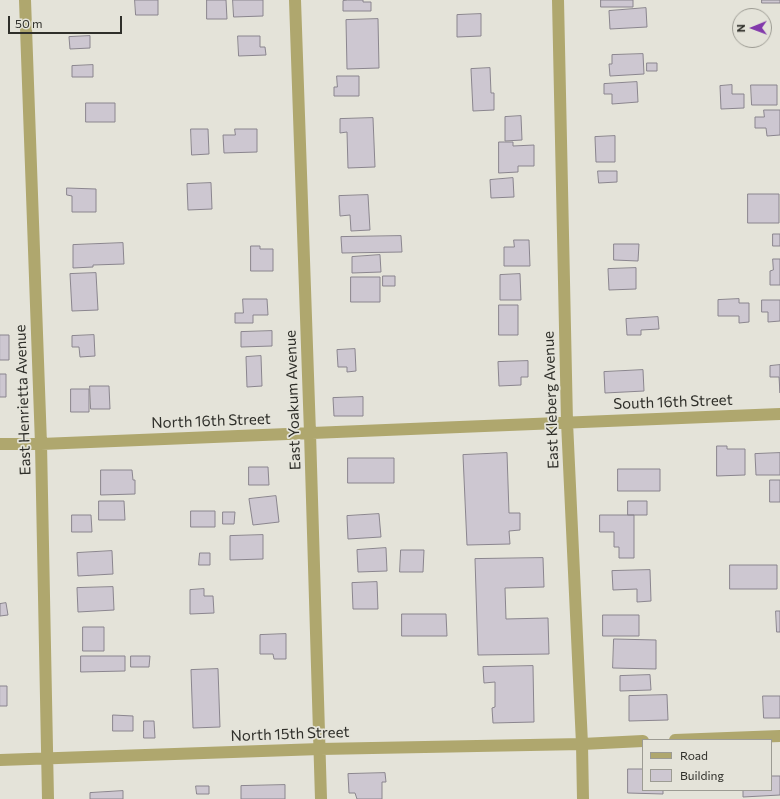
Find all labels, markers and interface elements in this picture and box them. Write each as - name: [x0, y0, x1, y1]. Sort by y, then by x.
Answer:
- scale bar: [10, 8, 124, 34]
- north arrow: [732, 8, 772, 48]
- text: 50 m: [15, 16, 43, 30]
- text: N: [734, 24, 747, 32]
- street label: East Henrietta Avenue: [11, 324, 35, 476]
- street label: East Yoakum Avenue: [282, 330, 304, 470]
- street label: East Kleberg Avenue: [540, 331, 562, 469]
- street label: South 16th Street: [613, 391, 733, 413]
- street label: North 16th Street: [151, 410, 271, 432]
- street label: North 15th Street: [230, 723, 350, 745]
- legend: [642, 739, 772, 791]
- text: Road: [680, 748, 708, 762]
- text: Building: [680, 768, 724, 782]

